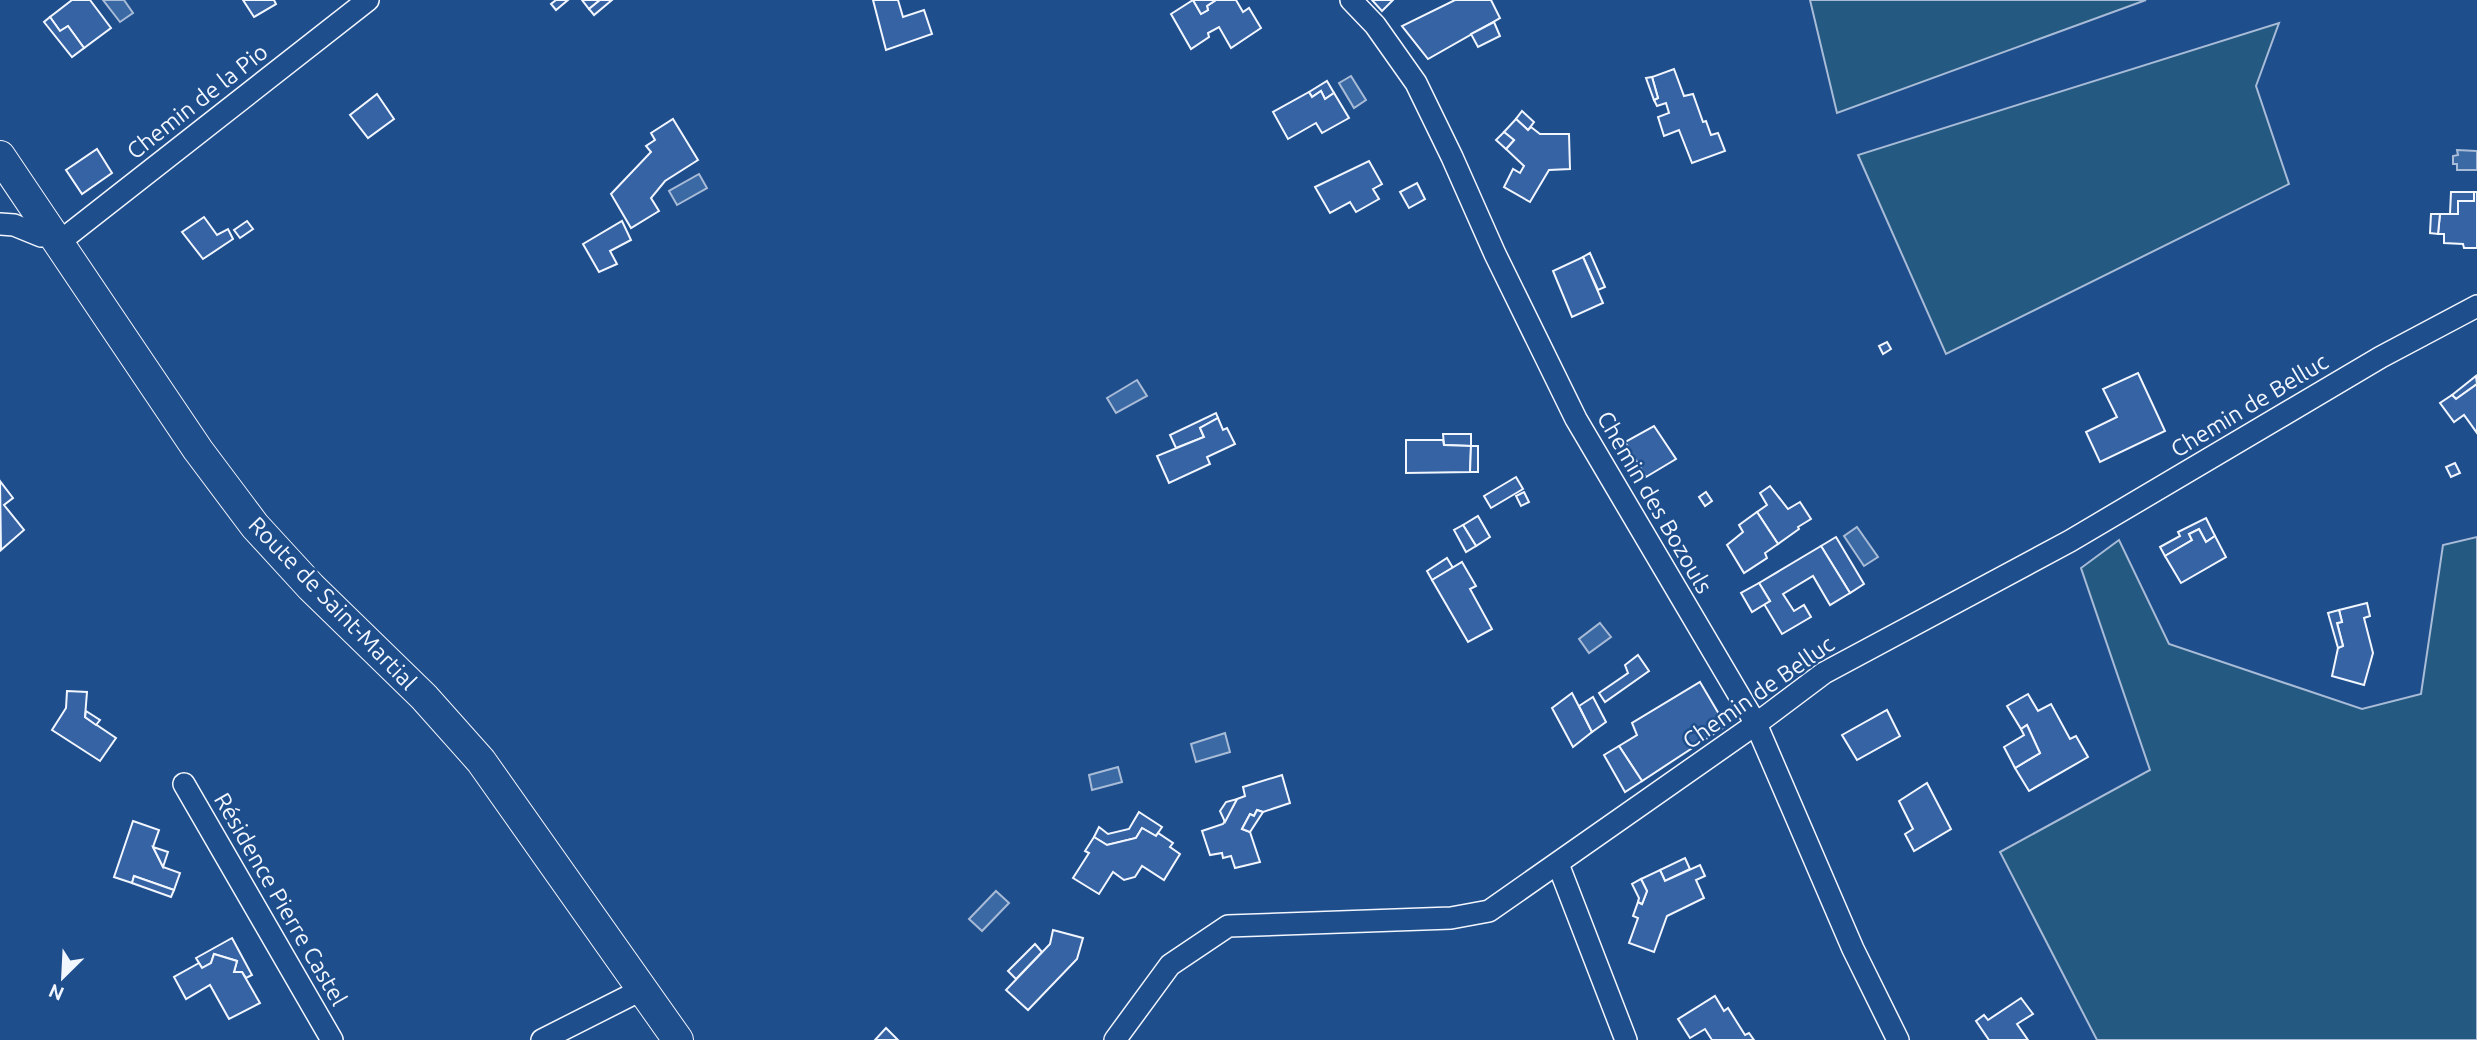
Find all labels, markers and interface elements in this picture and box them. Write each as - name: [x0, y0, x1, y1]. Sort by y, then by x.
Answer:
- street label: Chemin de la Pio: [122, 38, 272, 164]
- street label: Chemin de Belluc: [2166, 348, 2332, 462]
- street label: Chemin des Bozouls: [1593, 407, 1717, 597]
- street label: Route de Saint-Martial: [244, 512, 422, 694]
- street label: Chemin de Belluc: [1678, 630, 1838, 753]
- street label: Résidence Pierre Castel: [210, 788, 352, 1010]
- north arrow: [28, 942, 98, 1012]
- text: N: [45, 980, 67, 1005]

